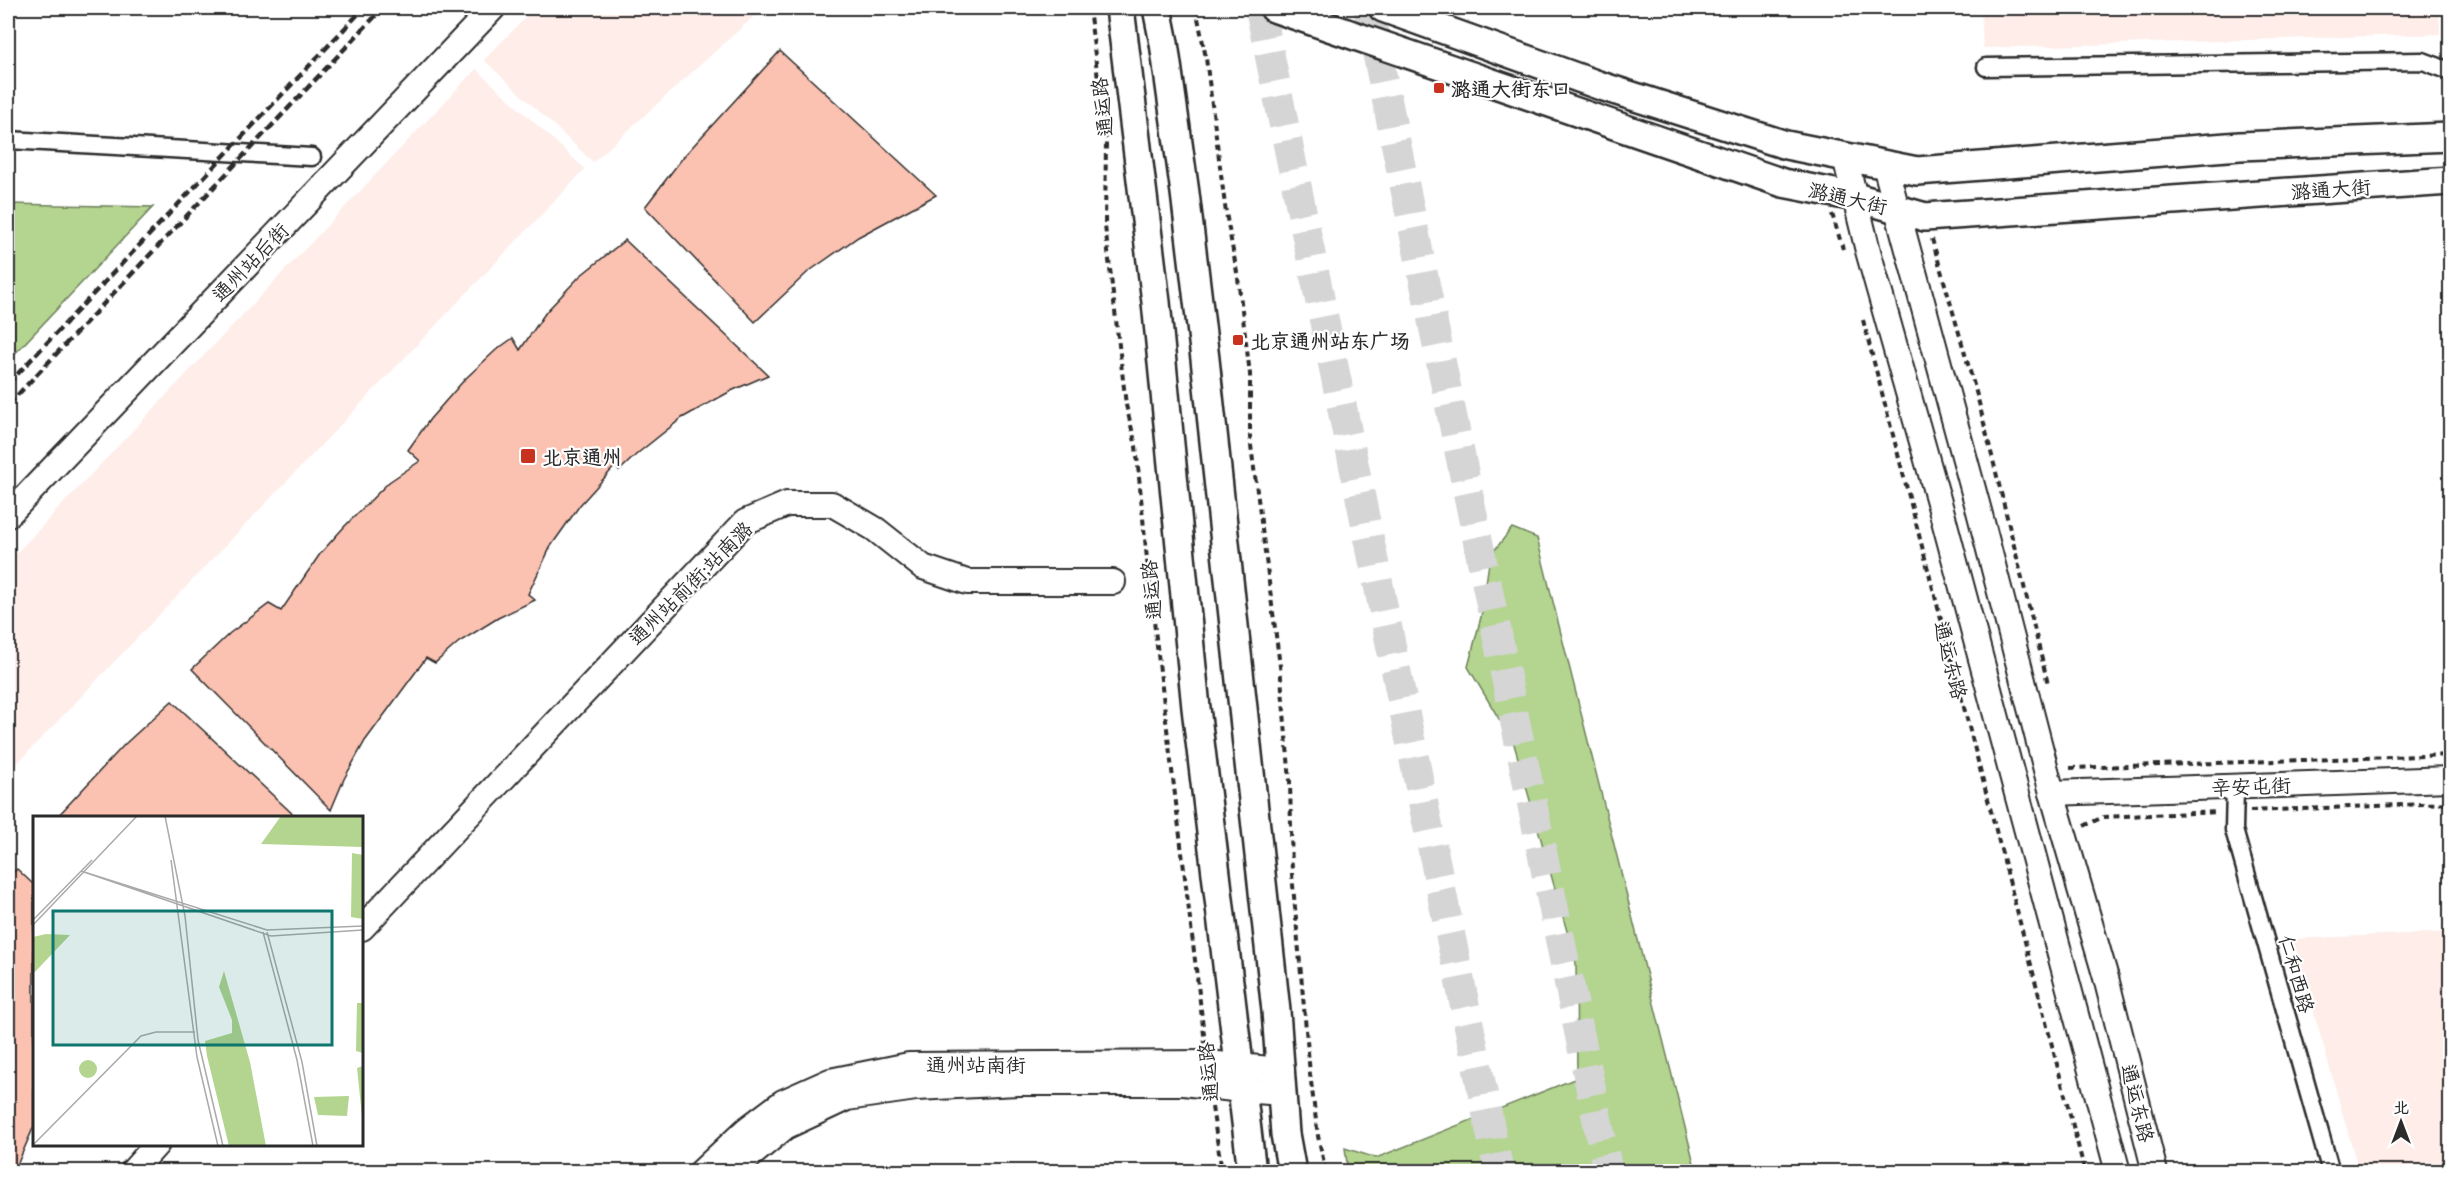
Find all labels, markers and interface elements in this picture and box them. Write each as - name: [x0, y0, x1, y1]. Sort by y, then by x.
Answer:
- street label: 通运路: [1085, 75, 1119, 138]
- place label: 潞通大街东口: [1451, 75, 1571, 102]
- marker: 潞通大街东口: [1432, 81, 1446, 95]
- street label: 潞通大街: [2290, 173, 2372, 205]
- street label: 潞通大街: [1806, 176, 1890, 220]
- street label: 通州站后街: [206, 217, 294, 307]
- place label: 北京通州站东广场: [1250, 327, 1410, 354]
- marker: 北京通州站东广场: [1231, 333, 1245, 347]
- place label: 北京通州: [542, 443, 622, 470]
- marker: 北京通州: [519, 447, 537, 465]
- street label: 通州站前街;站南潞: [622, 515, 758, 651]
- street label: 通运路: [1134, 558, 1168, 621]
- street label: 通运东路: [1928, 618, 1974, 703]
- street label: 辛安屯街: [2211, 771, 2291, 801]
- inset map: [33, 816, 363, 1146]
- street label: 仁和西路: [2273, 932, 2321, 1017]
- street label: 通运路: [1191, 1040, 1225, 1103]
- street label: 通州站南街: [926, 1051, 1026, 1078]
- street label: 通运东路: [2115, 1061, 2161, 1146]
- north arrow: [2371, 1092, 2431, 1152]
- text: 北: [2393, 1096, 2409, 1118]

